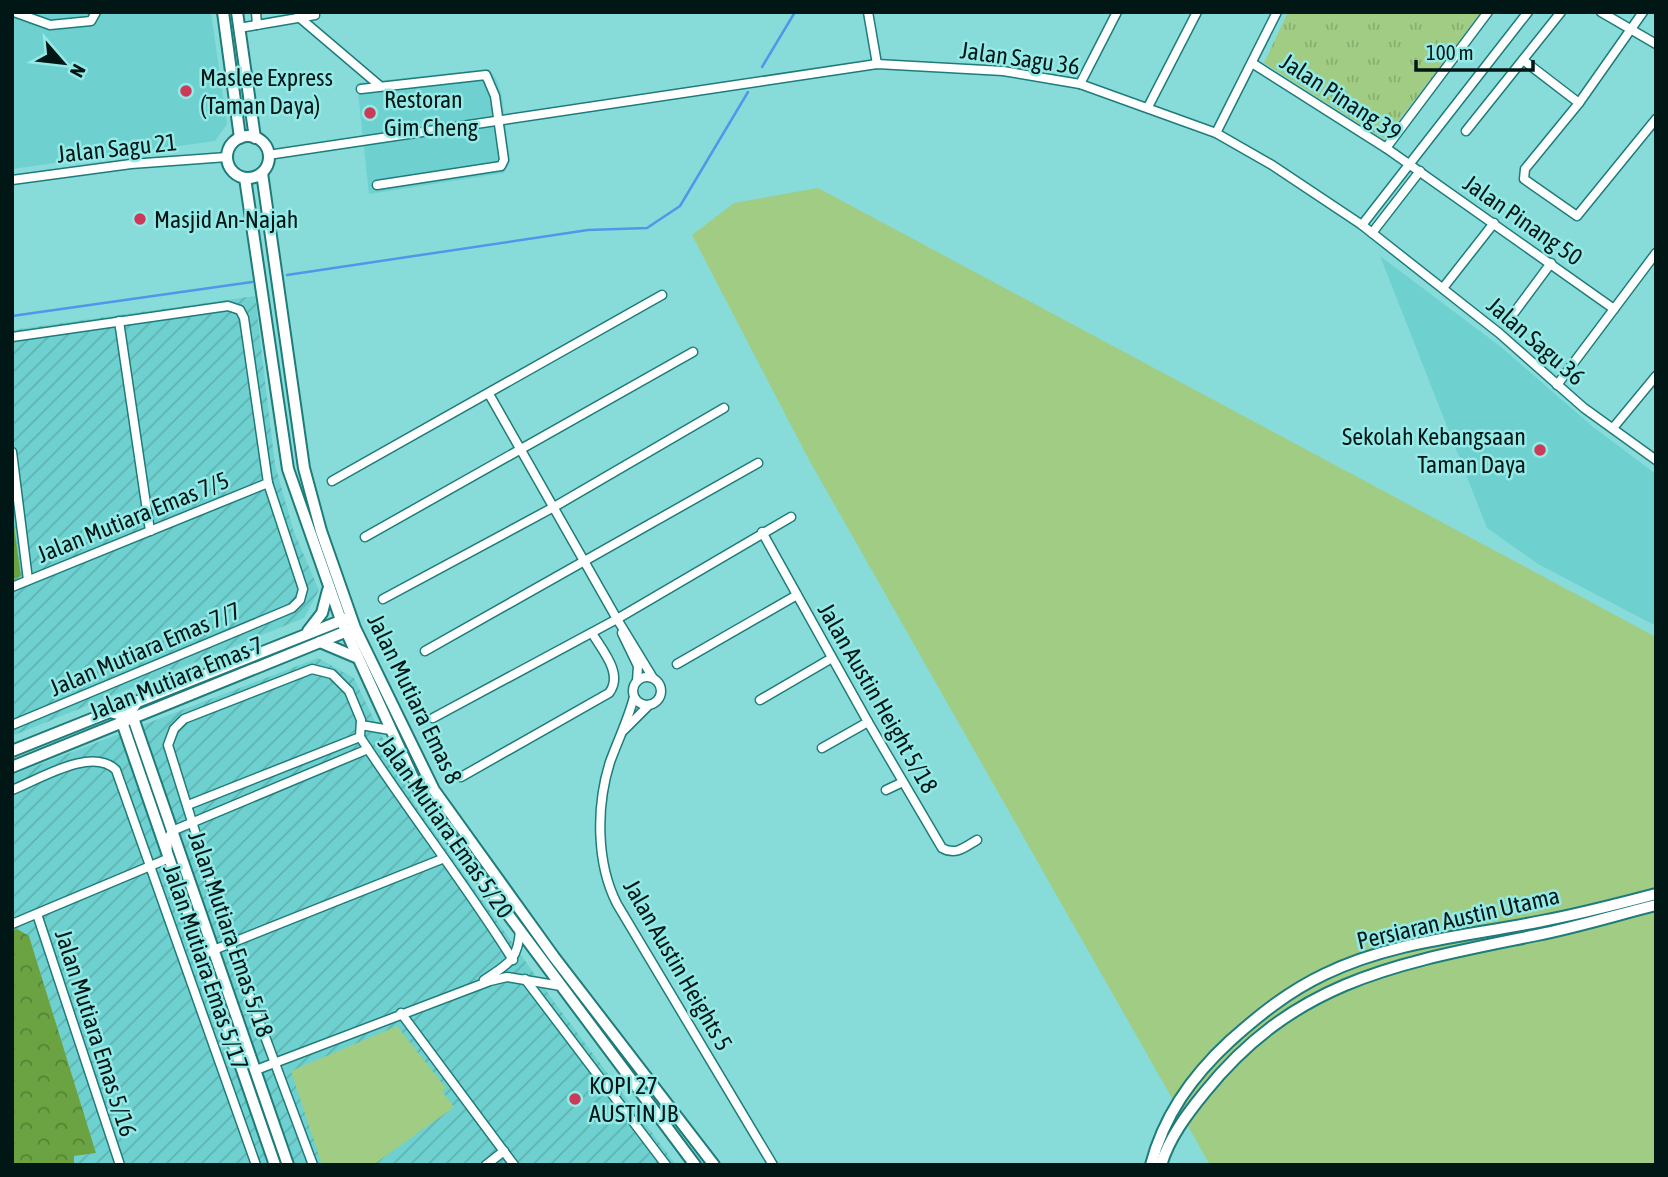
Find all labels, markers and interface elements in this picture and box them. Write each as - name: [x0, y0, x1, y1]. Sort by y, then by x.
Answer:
- north arrow: [28, 28, 98, 98]
- scale bar: [1416, 28, 1533, 72]
- street label: Jalan Sagu 36: [959, 36, 1081, 80]
- text: 100 m: [1426, 40, 1474, 64]
- street label: Jalan Pinang 39: [1275, 48, 1407, 146]
- text: N: [66, 61, 90, 81]
- place label: Maslee Express (Taman Daya): [200, 64, 333, 119]
- marker: Maslee Express (Taman Daya): [178, 83, 194, 99]
- place label: Restoran Gim Cheng: [384, 86, 479, 141]
- marker: Restoran Gim Cheng: [362, 105, 378, 121]
- street label: Jalan Sagu 21: [56, 128, 178, 168]
- street label: Jalan Pinang 50: [1458, 169, 1588, 271]
- place label: Masjid An-Najah: [154, 206, 298, 233]
- marker: Masjid An-Najah: [132, 211, 148, 227]
- street label: Jalan Sagu 36: [1482, 291, 1590, 391]
- place label: Sekolah Kebangsaan Taman Daya: [1342, 423, 1526, 478]
- marker: Sekolah Kebangsaan Taman Daya: [1532, 442, 1548, 458]
- street label: Jalan Mutiara Emas 7/5: [33, 466, 233, 568]
- street label: Jalan Mutiara Emas 7/7: [45, 596, 245, 702]
- street label: Jalan Austin Height 5/18: [813, 598, 943, 798]
- street label: Jalan Mutiara Emas 8: [362, 610, 468, 788]
- street label: Jalan Mutiara Emas 7: [85, 630, 267, 726]
- street label: Jalan Mutiara Emas 5/20: [373, 731, 519, 923]
- street label: Jalan Mutiara Emas 5/18: [183, 827, 279, 1041]
- street label: Jalan Mutiara Emas 5/17: [158, 860, 254, 1074]
- street label: Jalan Austin Heights 5: [618, 875, 738, 1055]
- street label: Persiaran Austin Utama: [1354, 882, 1562, 954]
- street label: Jalan Mutiara Emas 5/16: [50, 926, 142, 1140]
- place label: KOPI 27 AUSTIN JB: [589, 1072, 679, 1127]
- marker: KOPI 27 AUSTIN JB: [567, 1091, 583, 1107]

